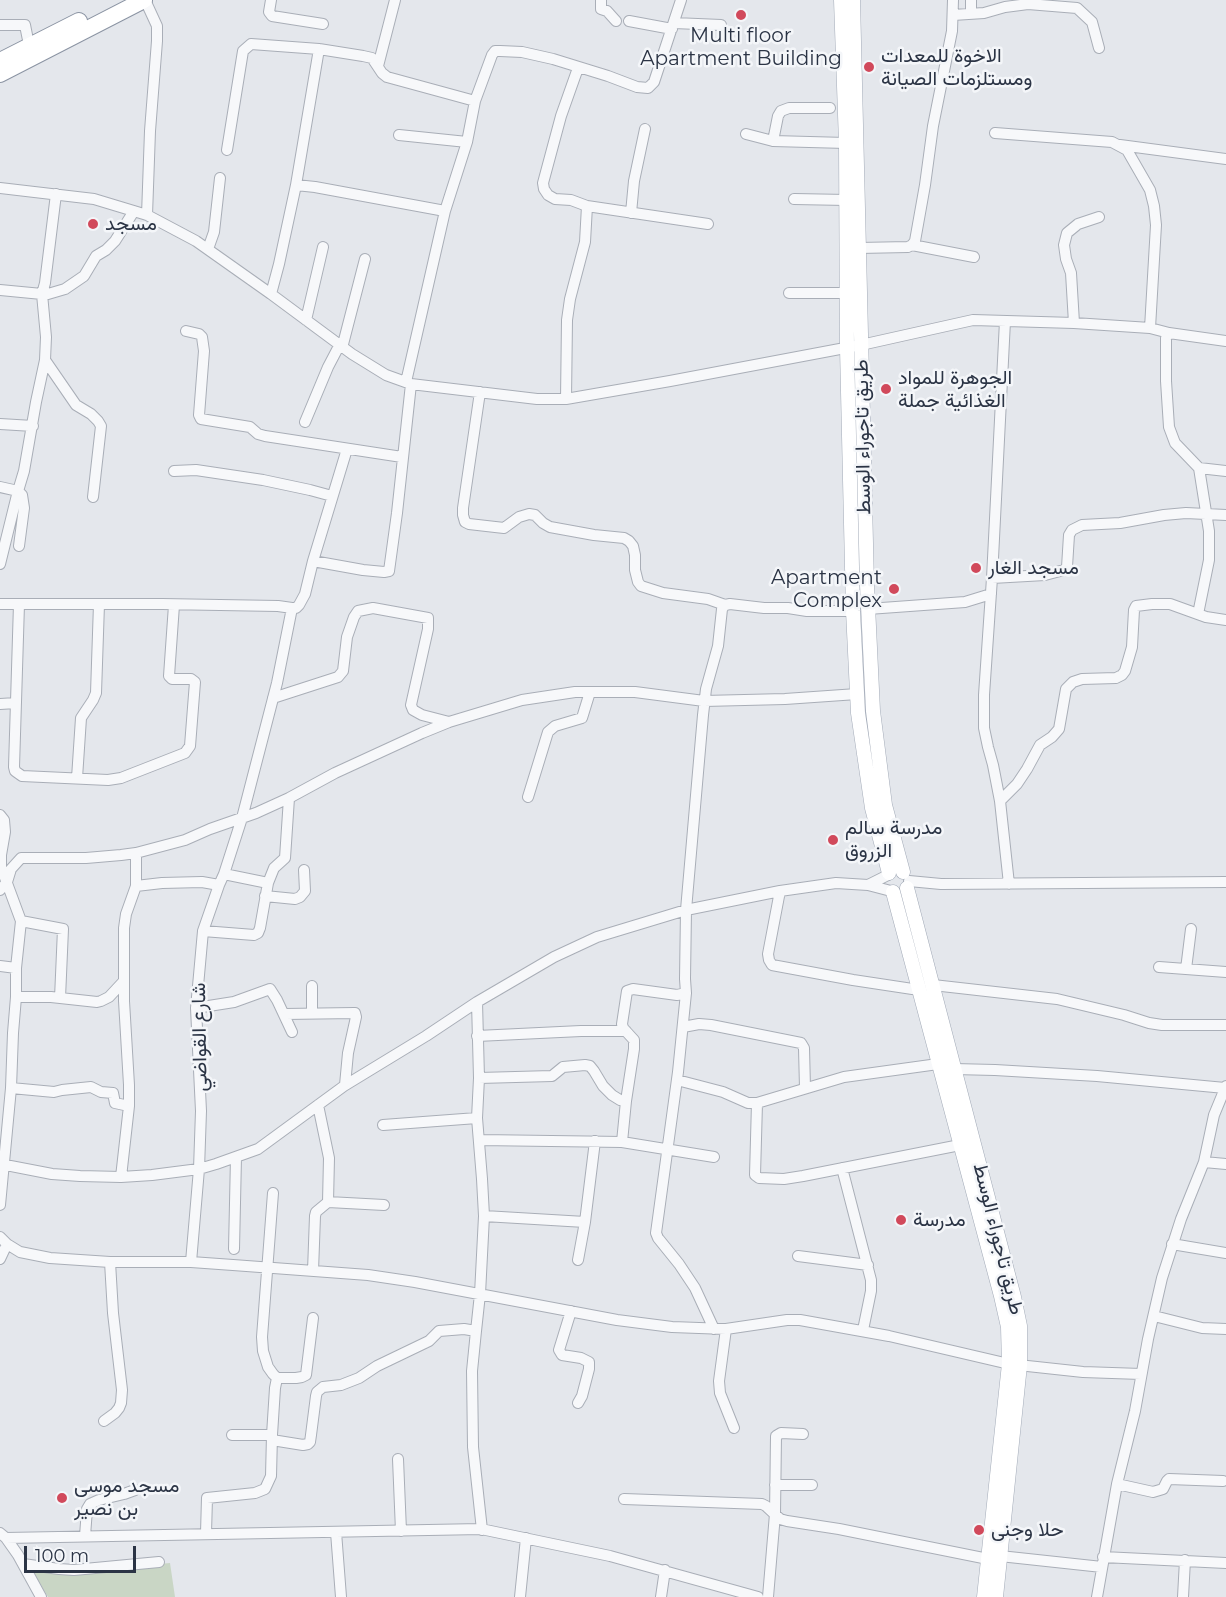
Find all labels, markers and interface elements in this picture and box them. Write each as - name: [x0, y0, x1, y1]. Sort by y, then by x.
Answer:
- marker: Multi floor Apartment Building: [734, 8, 748, 22]
- place label: Multi floor Apartment Building: [640, 24, 842, 71]
- place label: الاخوة للمعدات ومستلزمات الصيانة: [881, 44, 1032, 91]
- marker: الاخوة للمعدات ومستلزمات الصيانة: [862, 60, 876, 74]
- place label: مسجد: [105, 212, 157, 236]
- marker: مسجد: [86, 217, 100, 231]
- street label: طريق تاجوراء الوسط: [850, 359, 876, 515]
- place label: الجوهرة للمواد الغذائية جملة: [898, 366, 1012, 413]
- marker: الجوهرة للمواد الغذائية جملة: [879, 382, 893, 396]
- place label: مسجد الغار: [988, 556, 1079, 580]
- marker: مسجد الغار: [969, 561, 983, 575]
- place label: Apartment Complex: [771, 566, 882, 613]
- marker: Apartment Complex: [887, 582, 901, 596]
- place label: مدرسة سالم الزروق: [845, 816, 942, 863]
- marker: مدرسة سالم الزروق: [826, 833, 840, 847]
- street label: شارع القواضي: [187, 982, 213, 1092]
- street label: طريق تاجوراء الوسط: [968, 1161, 1028, 1317]
- place label: مدرسة: [913, 1208, 966, 1232]
- marker: مدرسة: [894, 1213, 908, 1227]
- place label: مسجد موسى بن نصير: [74, 1474, 179, 1521]
- marker: مسجد موسى بن نصير: [55, 1491, 69, 1505]
- place label: حلا وجنى: [991, 1518, 1064, 1542]
- marker: حلا وجنى: [972, 1523, 986, 1537]
- scale bar: [27, 1534, 140, 1572]
- text: 100 m: [35, 1545, 89, 1567]

